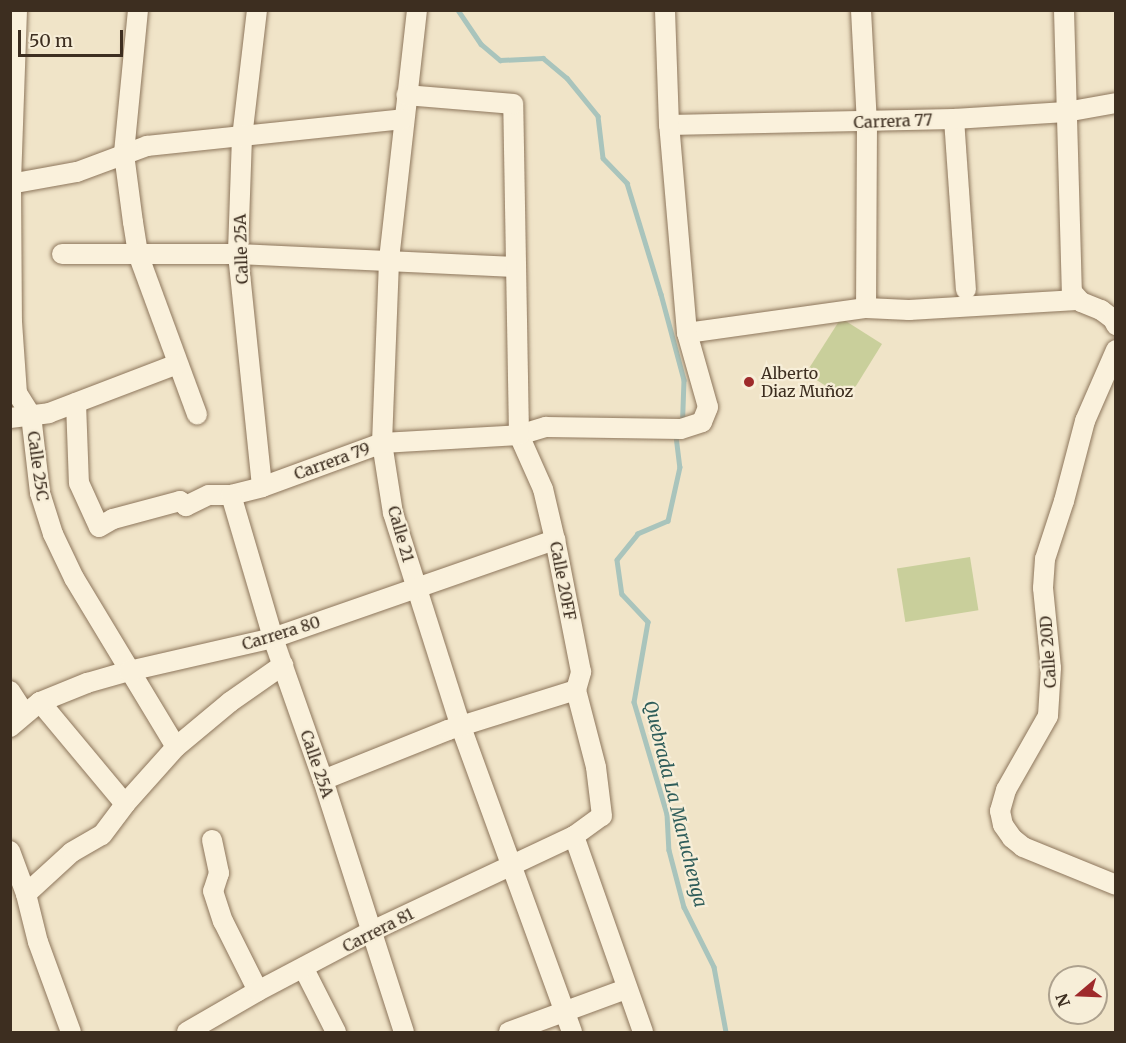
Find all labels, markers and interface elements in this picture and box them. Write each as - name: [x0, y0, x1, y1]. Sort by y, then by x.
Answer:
- scale bar: [21, 18, 126, 56]
- text: 50 m: [29, 29, 73, 52]
- street label: Carrera 77: [853, 110, 933, 132]
- street label: Calle 25A: [230, 214, 252, 284]
- place label: Alberto Diaz Muñoz: [761, 363, 853, 401]
- marker: Alberto Diaz Muñoz: [742, 375, 756, 389]
- street label: Calle 25C: [24, 430, 52, 502]
- street label: Carrera 79: [291, 438, 373, 484]
- street label: Calle 21: [384, 504, 418, 564]
- street label: Calle 20FF: [546, 540, 580, 622]
- street label: Carrera 80: [240, 612, 322, 654]
- street label: Calle 20D: [1036, 615, 1060, 689]
- water label: Quebrada La Maruchenga: [639, 698, 711, 910]
- street label: Calle 25A: [296, 728, 338, 800]
- street label: Carrera 81: [339, 904, 417, 956]
- north arrow: [1048, 965, 1108, 1025]
- text: N: [1051, 991, 1074, 1009]

